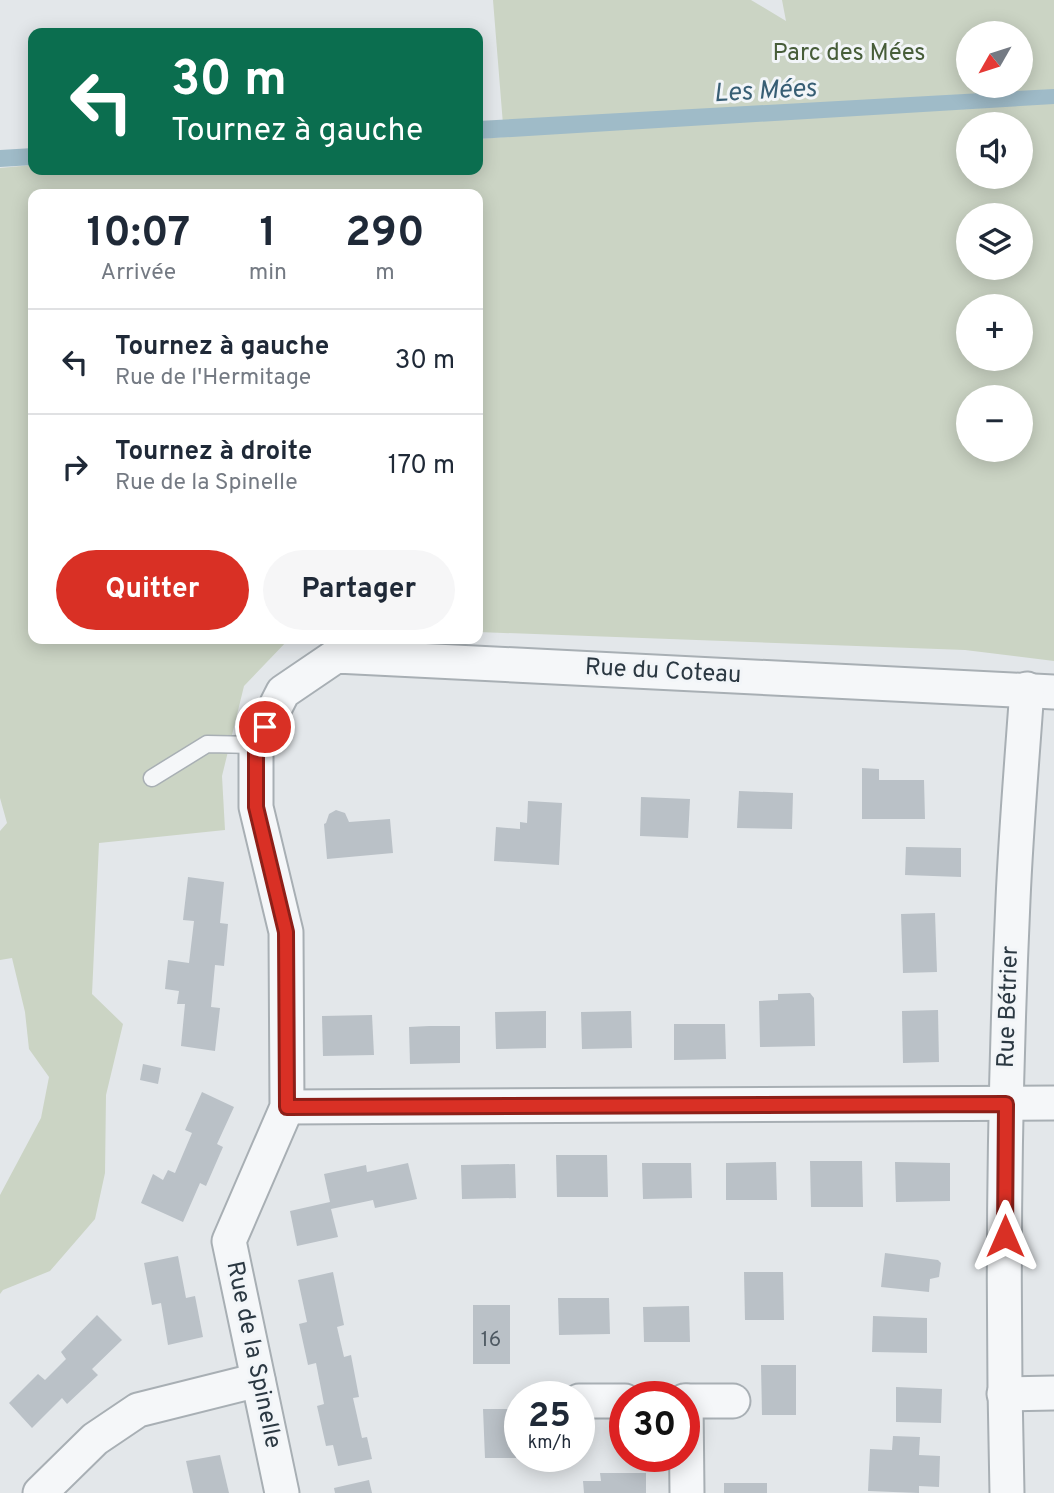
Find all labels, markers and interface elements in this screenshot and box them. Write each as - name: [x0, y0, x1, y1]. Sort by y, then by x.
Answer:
- north arrow: [956, 21, 1032, 98]
- map controls: [956, 21, 1033, 462]
- park label: Parc des Mées: [772, 39, 926, 69]
- text: 30 m: [171, 51, 287, 113]
- icon: left: [56, 56, 147, 147]
- water label: Les Mées: [713, 73, 819, 111]
- text: Tournez à gauche: [171, 112, 423, 152]
- button: sound: [956, 112, 1033, 189]
- button: layers: [956, 203, 1033, 280]
- text: 10:07: [86, 208, 190, 261]
- text: 1: [259, 208, 276, 261]
- text: 290: [345, 208, 425, 261]
- text: Arrivée: [101, 259, 176, 288]
- text: min: [249, 259, 287, 288]
- text: m: [375, 259, 395, 288]
- button: +: [956, 294, 1033, 371]
- text: Tournez à gauche: [115, 331, 329, 364]
- icon: left: [56, 343, 94, 381]
- text: 30 m: [395, 345, 455, 378]
- text: Rue de l'Hermitage: [115, 364, 311, 393]
- button: −: [956, 385, 1033, 462]
- text: Tournez à droite: [115, 436, 312, 469]
- icon: right: [56, 448, 94, 486]
- text: 170 m: [388, 450, 455, 483]
- text: Rue de la Spinelle: [115, 469, 298, 498]
- button: Quitter: [56, 550, 249, 630]
- button: Partager: [263, 550, 455, 630]
- street label: Rue du Coteau: [584, 653, 742, 691]
- pin: [235, 697, 295, 757]
- icon: arrive: [246, 708, 284, 746]
- street label: Rue Bétrier: [992, 945, 1026, 1069]
- position arrow: [968, 1199, 1042, 1273]
- street label: Rue de la Spinelle: [219, 1259, 287, 1451]
- house number: 16: [481, 1327, 501, 1354]
- speed limit sign: 30: [609, 1381, 700, 1472]
- text: 25: [528, 1395, 571, 1439]
- text: km/h: [528, 1432, 571, 1455]

